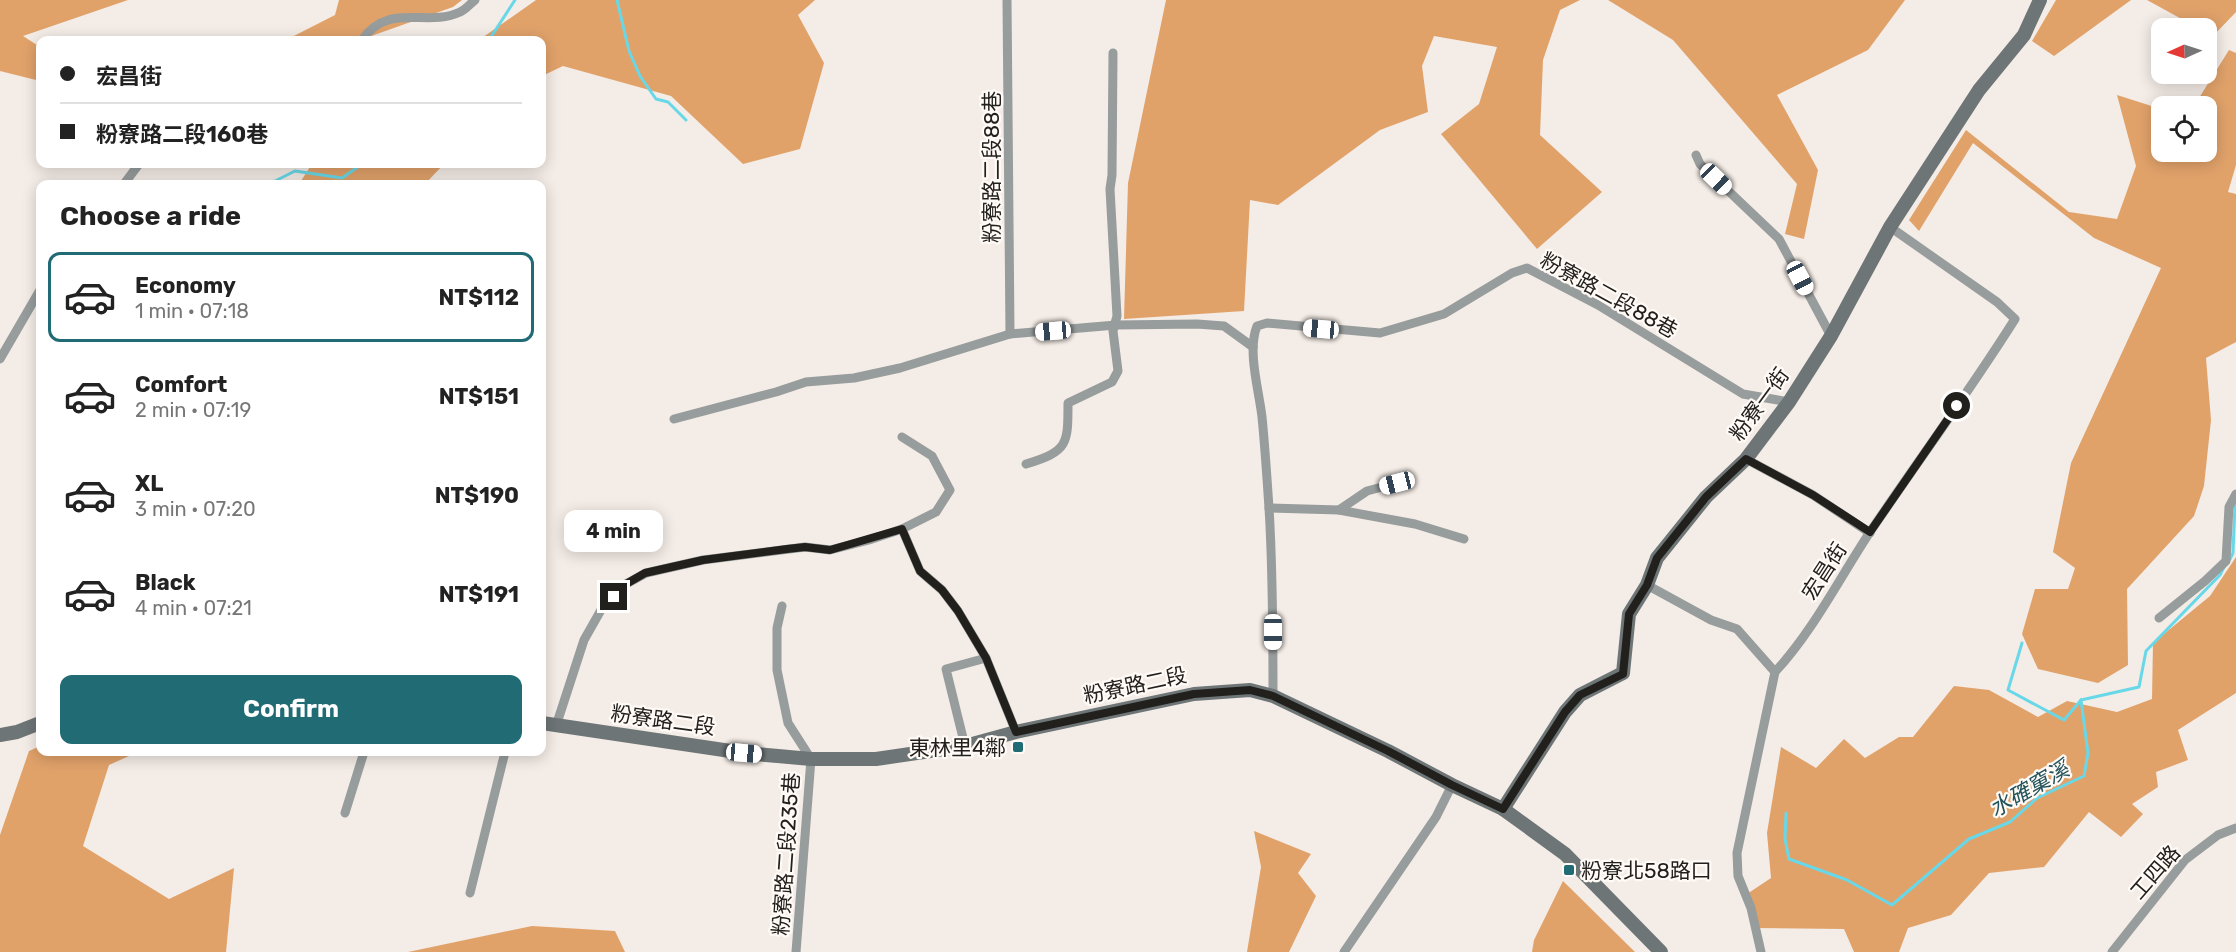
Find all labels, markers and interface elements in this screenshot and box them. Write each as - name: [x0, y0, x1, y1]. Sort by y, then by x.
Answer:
- north arrow: [2151, 18, 2217, 84]
- map controls: [2151, 18, 2217, 162]
- text: 宏昌街: [96, 63, 162, 90]
- street label: 粉寮路二段88巷: [979, 91, 1004, 243]
- button: locate: [2151, 96, 2217, 162]
- text: 粉寮路二段160巷: [96, 121, 268, 148]
- car: [1697, 160, 1735, 198]
- text: Choose a ride: [60, 200, 241, 232]
- street label: 粉寮路二段88巷: [1536, 247, 1682, 343]
- car: [1784, 258, 1816, 298]
- icon: car: [63, 270, 117, 324]
- text: Economy: [135, 272, 236, 299]
- text: NT$112: [438, 284, 519, 311]
- text: 1 min · 07:18: [135, 299, 249, 323]
- car: [1302, 318, 1340, 340]
- car: [1034, 320, 1072, 342]
- street label: 粉寮一街: [1724, 363, 1794, 445]
- icon: car: [63, 369, 117, 423]
- text: Comfort: [135, 371, 227, 398]
- text: NT$151: [439, 383, 519, 410]
- route start: [1943, 392, 1970, 419]
- text: 2 min · 07:19: [135, 398, 251, 422]
- icon: car: [63, 468, 117, 522]
- text: XL: [135, 470, 163, 497]
- car: [1377, 470, 1417, 496]
- text: NT$190: [435, 482, 519, 509]
- text: 3 min · 07:20: [135, 497, 256, 521]
- callout: 4 min: [564, 510, 664, 552]
- text: 4 min: [586, 519, 641, 543]
- street label: 宏昌街: [1796, 538, 1852, 604]
- icon: car: [63, 567, 117, 621]
- text: Black: [135, 569, 196, 596]
- text: NT$191: [439, 581, 519, 608]
- route end: [600, 583, 627, 610]
- text: 4 min · 07:21: [135, 596, 252, 620]
- car: [1264, 614, 1282, 650]
- street label: 粉寮路二段: [1081, 662, 1189, 708]
- button: Confirm: [60, 675, 522, 744]
- street label: 粉寮路二段: [609, 700, 717, 740]
- place label: 東林里4鄰: [909, 735, 1006, 760]
- marker: 東林里4鄰: [1011, 740, 1025, 754]
- car: [725, 742, 763, 764]
- water label: 水確窠溪: [1984, 754, 2076, 823]
- street label: 粉寮路二段235巷: [768, 772, 804, 936]
- street label: 工四路: [2125, 840, 2185, 904]
- place label: 粉寮北58路口: [1581, 858, 1712, 883]
- marker: 粉寮北58路口: [1562, 863, 1576, 877]

